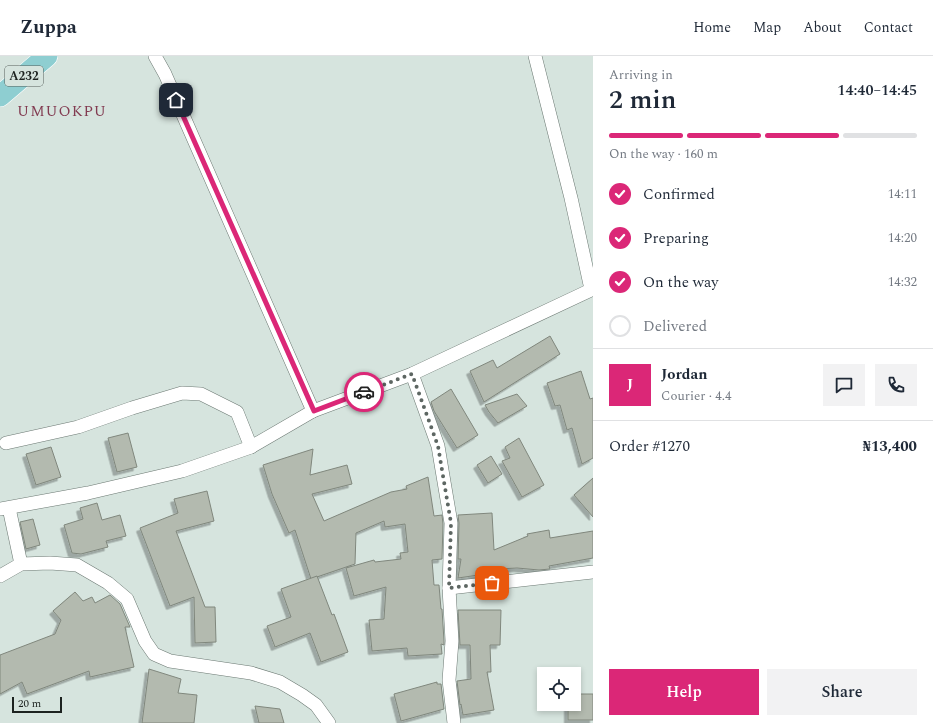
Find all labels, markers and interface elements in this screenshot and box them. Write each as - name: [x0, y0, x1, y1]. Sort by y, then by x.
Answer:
- text: Zuppa: [20, 13, 77, 42]
- text: Home: [693, 17, 731, 38]
- text: Map: [753, 17, 781, 38]
- text: About: [803, 17, 842, 38]
- text: Contact: [864, 17, 913, 38]
- text: Arriving in: [609, 65, 673, 85]
- road number: A232: [5, 66, 43, 86]
- text: 14:40–14:45: [837, 79, 917, 102]
- text: 2 min: [609, 80, 676, 120]
- pin: [159, 83, 193, 117]
- icon: home: [165, 89, 187, 111]
- district label: UMUOKPU: [17, 100, 107, 123]
- text: On the way · 160 m: [609, 144, 718, 164]
- icon: check: [609, 183, 631, 205]
- text: Confirmed: [643, 183, 715, 206]
- text: 14:11: [888, 184, 917, 204]
- icon: check: [609, 227, 631, 249]
- text: Preparing: [643, 227, 709, 250]
- text: 14:20: [888, 228, 917, 248]
- icon: check: [609, 271, 631, 293]
- text: On the way: [643, 271, 718, 294]
- text: 14:32: [888, 272, 917, 292]
- text: Delivered: [643, 315, 707, 338]
- text: Jordan: [661, 363, 708, 386]
- button: chat: [823, 364, 865, 406]
- button: phone: [875, 364, 917, 406]
- courier: [344, 372, 384, 412]
- text: J: [627, 373, 633, 396]
- icon: car: [353, 381, 375, 403]
- text: Courier · 4.4: [661, 386, 731, 406]
- text: Order #1270: [609, 435, 690, 458]
- text: ₦13,400: [862, 435, 917, 458]
- pin: [475, 566, 509, 600]
- icon: bag: [481, 572, 503, 594]
- map controls: [537, 667, 581, 711]
- button: locate: [537, 667, 581, 711]
- button: Help: [609, 669, 759, 715]
- button: Share: [767, 669, 917, 715]
- scale bar: [12, 695, 62, 714]
- text: 20 m: [18, 695, 41, 712]

